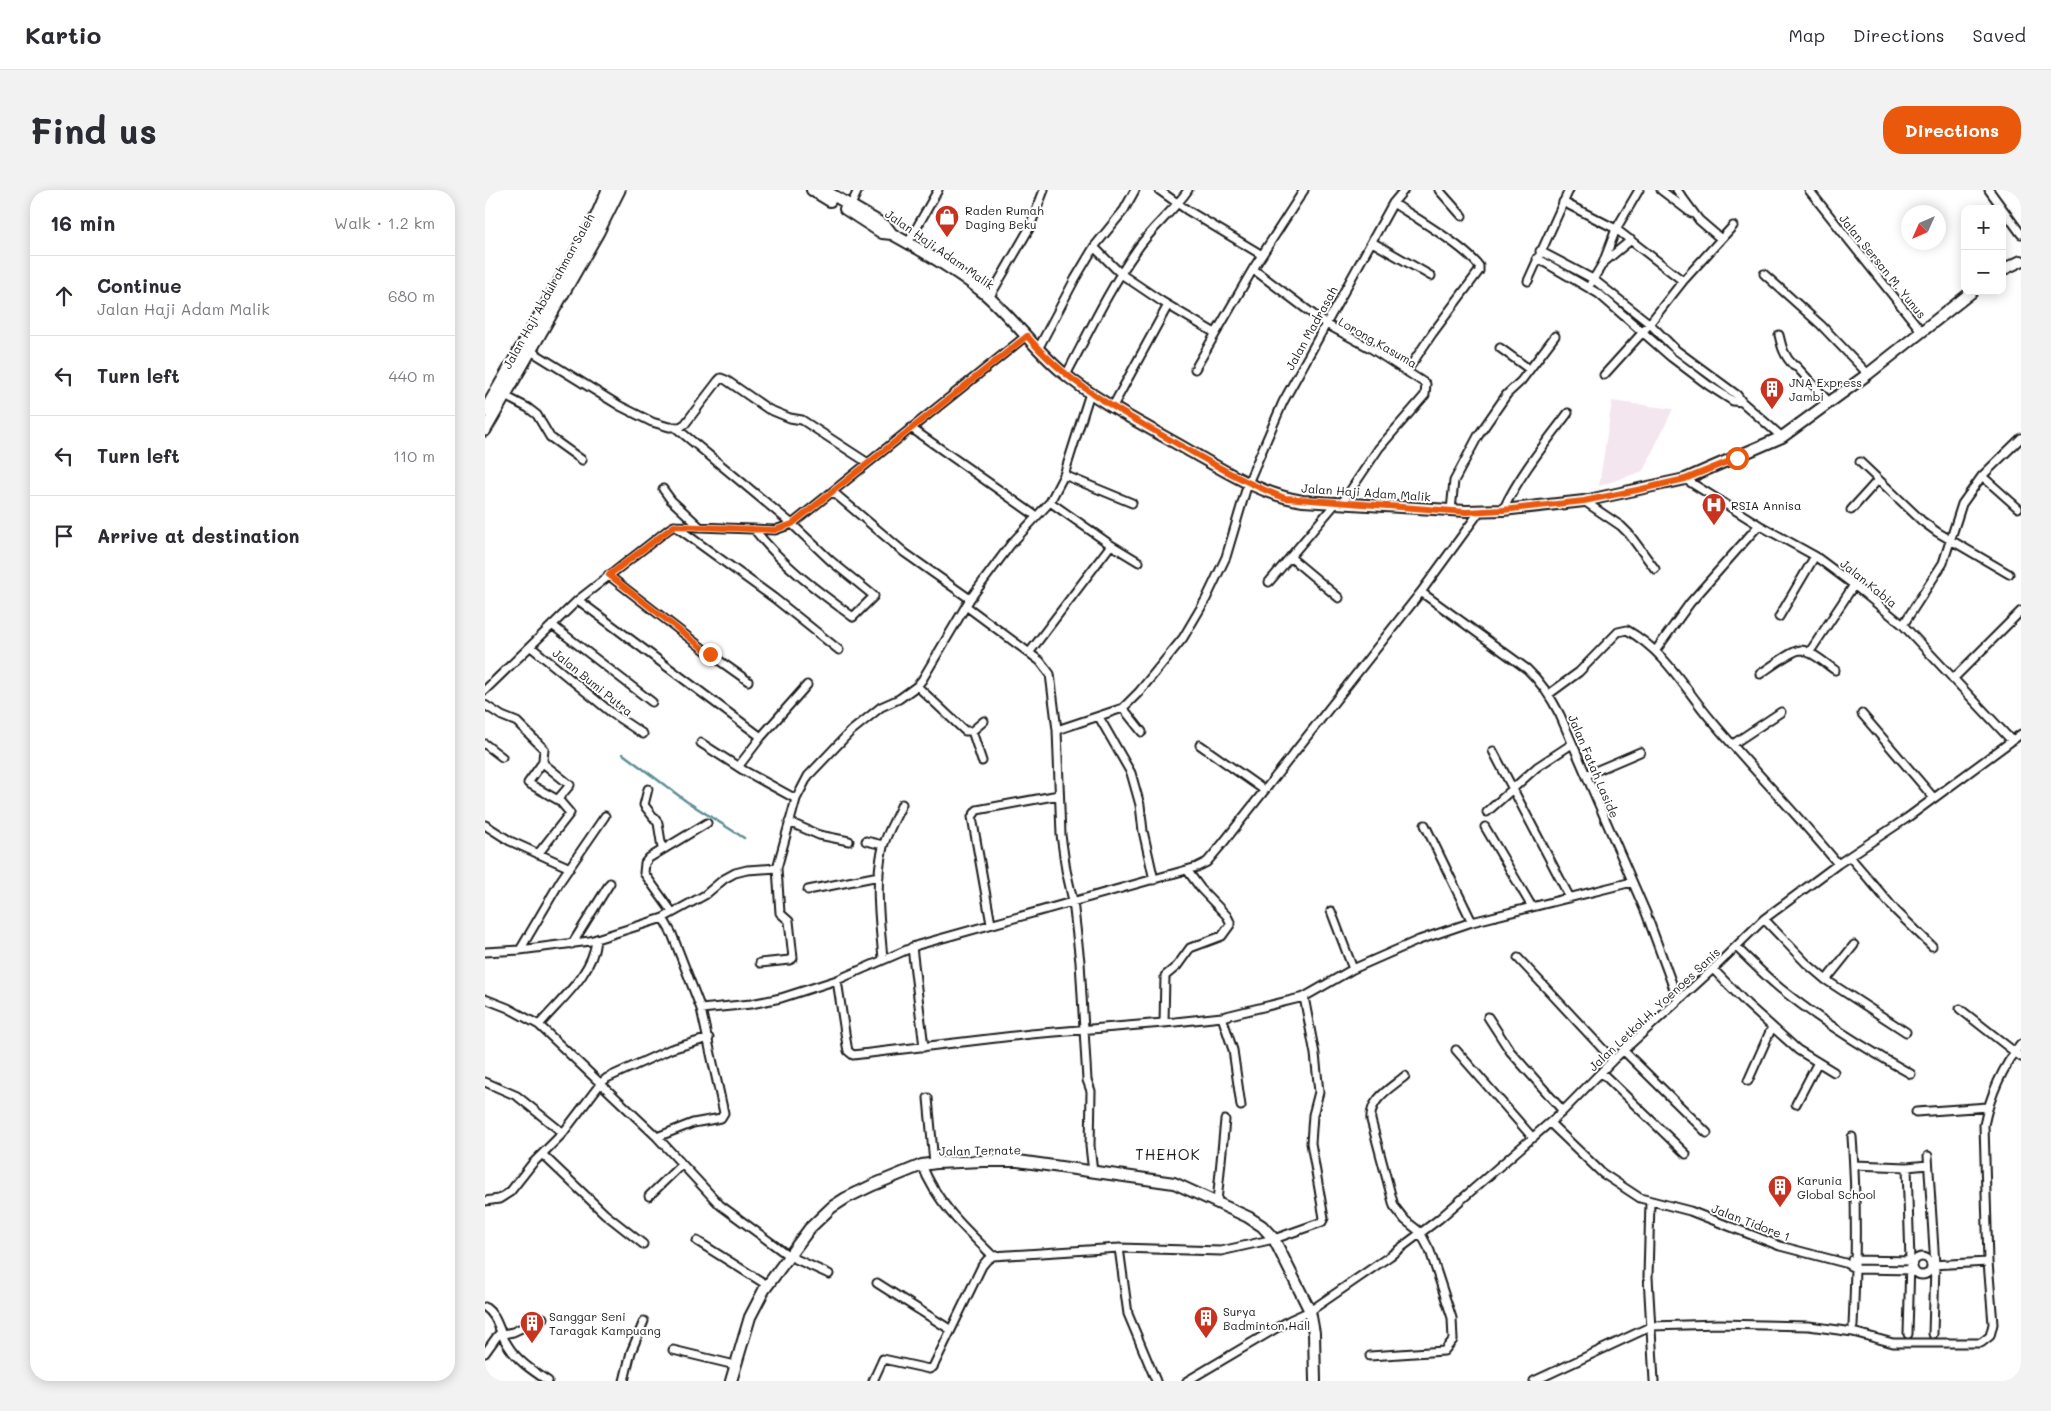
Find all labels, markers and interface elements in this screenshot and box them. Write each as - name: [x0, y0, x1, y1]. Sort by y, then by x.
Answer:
- text: Kartio: [25, 19, 101, 50]
- text: Map: [1788, 23, 1825, 47]
- text: Directions: [1853, 23, 1945, 47]
- text: Saved: [1973, 23, 2026, 47]
- button: Directions: [1883, 106, 2021, 154]
- text: Find us: [30, 107, 157, 153]
- place label: Raden Rumah Daging Beku: [965, 202, 1044, 232]
- shop icon: Raden Rumah Daging Beku: [934, 204, 960, 238]
- street label: Jalan Haji Adam Malik: [882, 205, 998, 293]
- north arrow: [1901, 205, 1946, 250]
- map controls: [1961, 205, 2006, 295]
- button: +: [1961, 205, 2006, 250]
- text: 16 min: [50, 209, 115, 236]
- street label: Jalan Haji Abdulrahman Saleh: [499, 210, 598, 371]
- street label: Jalan Sersan M. Yunus: [1836, 211, 1930, 321]
- text: Walk · 1.2 km: [334, 212, 435, 233]
- button: −: [1961, 250, 2006, 295]
- text: Continue: [97, 273, 182, 298]
- icon: ahead: [50, 282, 78, 310]
- street label: Jalan Madrasah: [1281, 283, 1341, 373]
- text: 680 m: [388, 285, 435, 306]
- text: Jalan Haji Adam Malik: [97, 298, 270, 319]
- street label: Lorong Kasuma: [1336, 313, 1420, 371]
- icon: left: [50, 362, 78, 390]
- text: Turn left: [97, 363, 180, 388]
- text: 440 m: [388, 365, 435, 386]
- place label: JNA Express Jambi: [1789, 374, 1862, 404]
- building icon: JNA Express Jambi: [1759, 376, 1785, 410]
- icon: left: [50, 442, 78, 470]
- text: Turn left: [97, 443, 180, 468]
- text: 110 m: [393, 445, 435, 466]
- route start: [1726, 447, 1749, 470]
- street label: Jalan Haji Adam Malik: [1301, 480, 1431, 504]
- hospital icon: RSIA Annisa: [1701, 492, 1727, 526]
- place label: RSIA Annisa: [1731, 497, 1801, 513]
- icon: arrive: [50, 522, 78, 550]
- text: Arrive at destination: [97, 523, 300, 548]
- street label: Jalan Kabia: [1837, 555, 1901, 611]
- route end: [699, 643, 722, 666]
- street label: Jalan Bumi Putra: [550, 645, 636, 719]
- street label: Jalan Fatah Laside: [1565, 712, 1623, 820]
- street label: Jalan Letkol H. Yoenoes Sanis: [1585, 944, 1723, 1074]
- street label: Jalan Ternate: [939, 1141, 1021, 1159]
- district label: THEHOK: [1135, 1144, 1201, 1164]
- place label: Karunia Global School: [1797, 1172, 1876, 1202]
- building icon: Karunia Global School: [1767, 1174, 1793, 1208]
- street label: Jalan Tidore 1: [1709, 1200, 1793, 1244]
- place label: Surya Badminton Hall: [1223, 1303, 1310, 1333]
- building icon: Surya Badminton Hall: [1193, 1305, 1219, 1339]
- place label: Sanggar Seni Taragak Kampuang: [549, 1308, 661, 1338]
- building icon: Sanggar Seni Taragak Kampuang: [519, 1310, 545, 1344]

